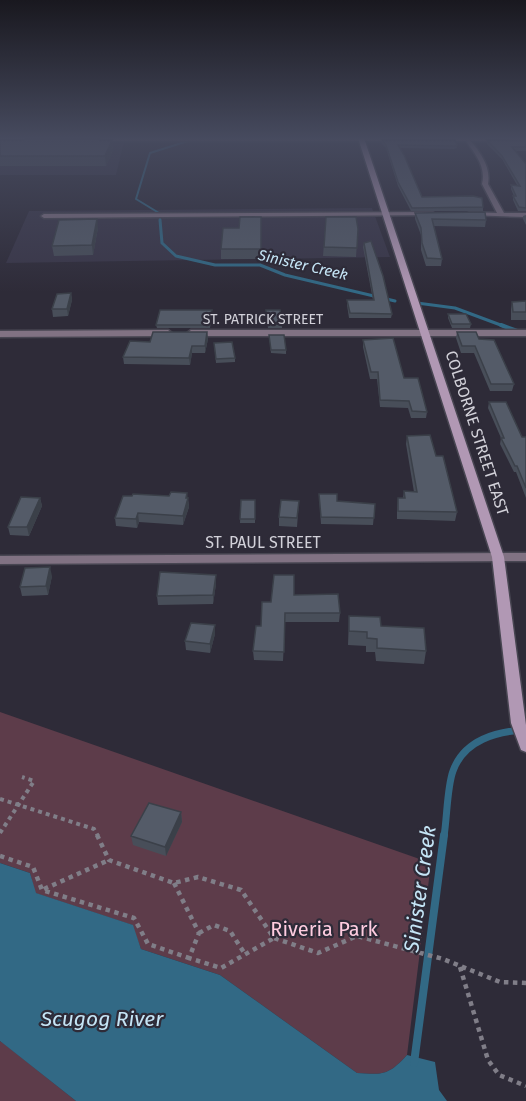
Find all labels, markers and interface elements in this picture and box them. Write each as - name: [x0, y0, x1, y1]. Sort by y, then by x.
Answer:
- water label: Sinister Creek: [255, 246, 350, 284]
- street label: ST. PATRICK STREET: [203, 311, 324, 328]
- street label: COLBORNE STREET EAST: [441, 348, 513, 519]
- street label: ST. PAUL STREET: [205, 533, 322, 552]
- water label: Sinister Creek: [398, 824, 442, 955]
- park label: Riveria Park: [270, 917, 378, 941]
- water label: Scugog River: [40, 1006, 164, 1032]

